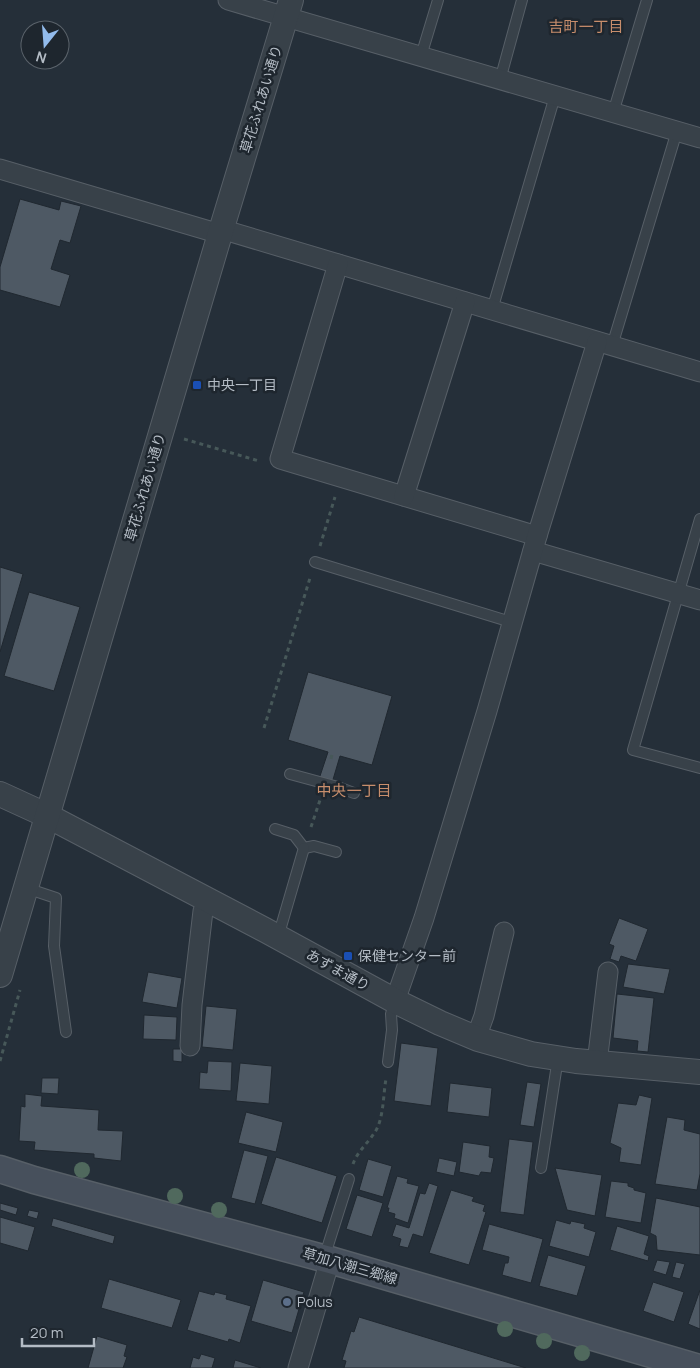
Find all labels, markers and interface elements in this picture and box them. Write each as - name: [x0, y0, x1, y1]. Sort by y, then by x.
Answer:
- district label: 吉町一丁目: [548, 16, 624, 37]
- north arrow: [20, 20, 70, 70]
- street label: 草花ふれあい通り: [235, 43, 286, 155]
- text: N: [33, 47, 49, 68]
- place label: 中央一丁目: [207, 375, 277, 394]
- marker: 中央一丁目: [191, 379, 203, 391]
- street label: 草花ふれあい通り: [120, 430, 169, 543]
- district label: 中央一丁目: [316, 780, 392, 801]
- street label: あずま通り: [303, 944, 373, 995]
- place label: 保健センター前: [358, 946, 456, 965]
- marker: 保健センター前: [342, 950, 354, 962]
- street label: 草加八潮三郷線: [300, 1243, 400, 1288]
- place label: Polus: [297, 1292, 333, 1311]
- marker: Polus: [281, 1296, 293, 1308]
- scale bar: [22, 1316, 95, 1348]
- text: 20 m: [30, 1322, 63, 1343]

